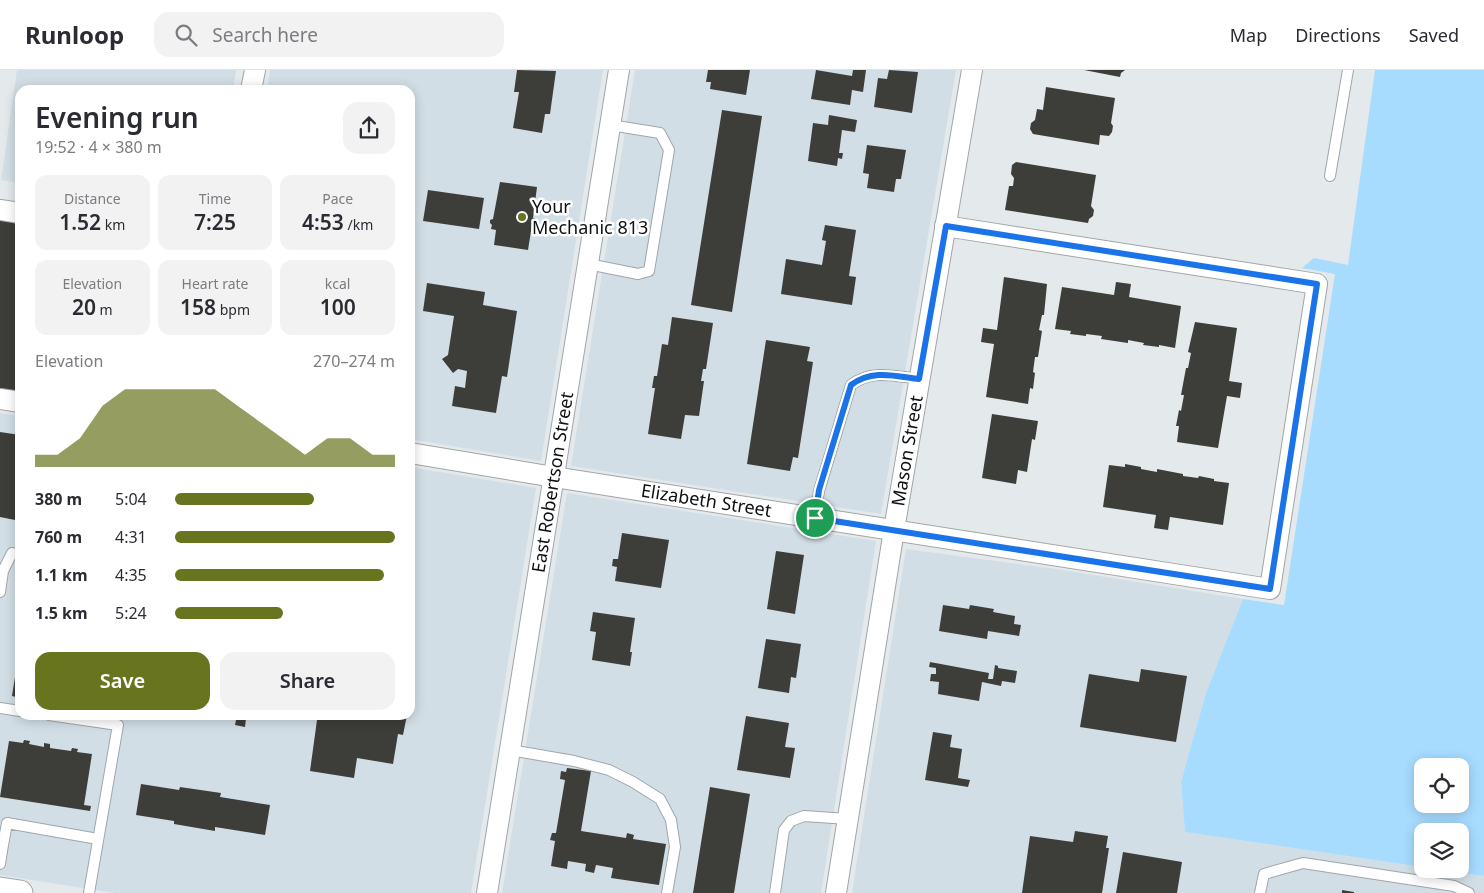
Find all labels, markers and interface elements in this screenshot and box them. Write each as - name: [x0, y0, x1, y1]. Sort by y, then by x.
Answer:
- search box: [154, 12, 504, 57]
- text: Runloop: [25, 18, 124, 51]
- icon: search: [172, 21, 200, 49]
- text: Search here: [212, 22, 318, 48]
- text: Map: [1230, 23, 1267, 47]
- text: Directions: [1295, 23, 1381, 47]
- text: Saved: [1409, 23, 1459, 47]
- text: Evening run: [35, 98, 199, 136]
- button: share: [343, 102, 395, 154]
- text: 19:52 · 4 × 380 m: [35, 136, 162, 158]
- text: Distance: [64, 189, 121, 208]
- text: Time: [199, 189, 231, 208]
- text: Pace: [322, 189, 353, 208]
- place label: Your Mechanic 813: [532, 194, 648, 239]
- text: 1.52: [59, 208, 101, 236]
- text: 7:25: [194, 208, 236, 236]
- text: 4:53: [302, 208, 344, 236]
- marker: Your Mechanic 813: [516, 211, 528, 223]
- text: km: [101, 215, 125, 234]
- text: /km: [344, 215, 373, 234]
- text: Elevation: [62, 274, 122, 293]
- text: Heart rate: [182, 274, 248, 293]
- text: kcal: [325, 274, 350, 293]
- text: 20: [72, 293, 96, 321]
- text: 158: [180, 293, 216, 321]
- text: 100: [320, 293, 356, 321]
- text: m: [96, 300, 113, 319]
- text: bpm: [216, 300, 250, 319]
- text: Elevation: [35, 350, 103, 372]
- text: 270–274 m: [313, 350, 395, 372]
- street label: East Robertson Street: [526, 389, 578, 574]
- street label: Mason Street: [885, 393, 928, 508]
- street label: Elizabeth Street: [639, 478, 774, 522]
- text: 380 m: [35, 488, 82, 510]
- text: 5:04: [115, 488, 147, 510]
- pin: [794, 497, 836, 539]
- icon: arrive: [801, 504, 829, 532]
- text: 760 m: [35, 526, 82, 548]
- text: 4:31: [115, 526, 147, 548]
- text: 1.1 km: [35, 564, 87, 586]
- text: 4:35: [115, 564, 147, 586]
- text: 1.5 km: [35, 602, 87, 624]
- text: 5:24: [115, 602, 147, 624]
- button: Save: [35, 652, 210, 710]
- button: Share: [220, 652, 395, 710]
- map controls: [1414, 758, 1469, 878]
- button: locate: [1414, 758, 1469, 813]
- button: layers: [1414, 823, 1469, 878]

